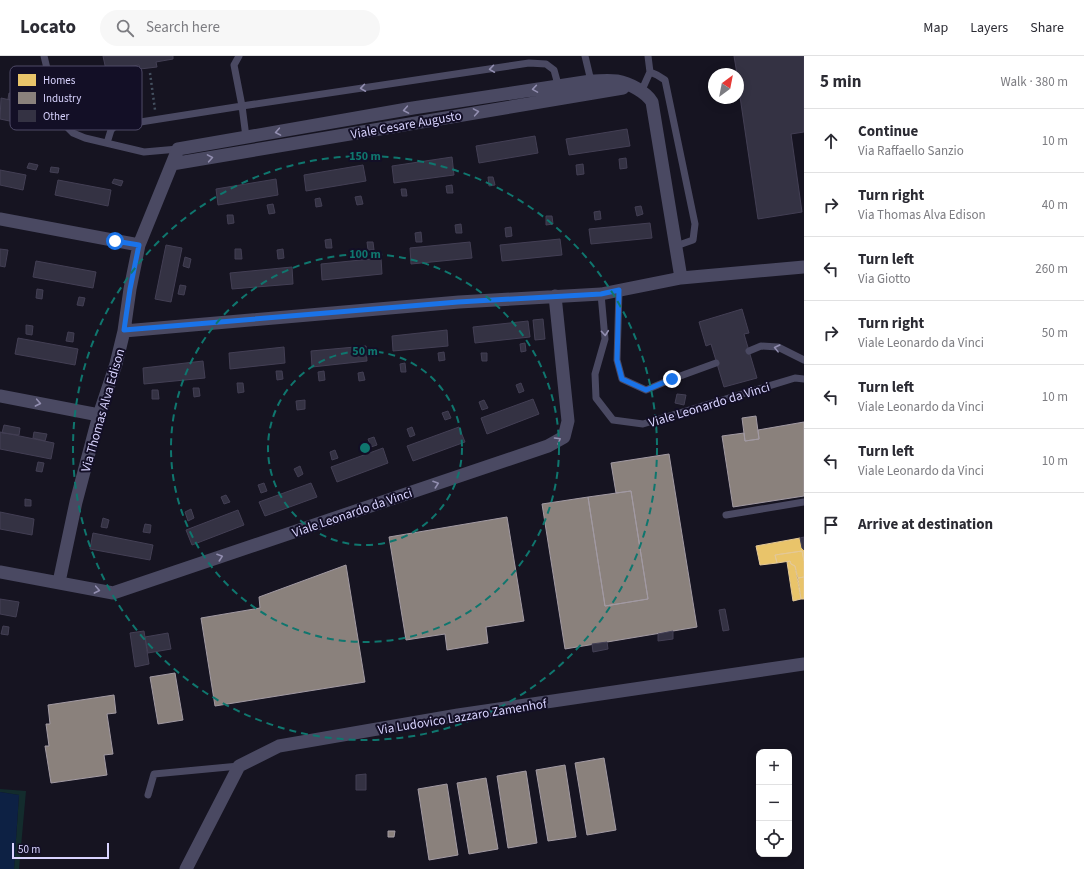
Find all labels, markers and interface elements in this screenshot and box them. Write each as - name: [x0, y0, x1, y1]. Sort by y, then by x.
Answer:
- search box: [100, 10, 380, 46]
- text: Locato: [20, 14, 76, 41]
- icon: search: [114, 17, 136, 39]
- text: Search here: [146, 17, 220, 38]
- text: Map: [923, 18, 948, 38]
- text: Layers: [970, 18, 1008, 38]
- text: Share: [1030, 18, 1064, 38]
- one-way arrow: [488, 64, 495, 73]
- legend: [10, 66, 142, 130]
- north arrow: [708, 68, 744, 104]
- text: 5 min: [820, 70, 861, 94]
- text: Homes: [43, 73, 76, 88]
- text: Walk · 380 m: [1000, 73, 1068, 91]
- one-way arrow: [360, 83, 366, 92]
- one-way arrow: [532, 84, 538, 93]
- text: Industry: [43, 91, 81, 106]
- one-way arrow: [403, 105, 409, 113]
- street label: Viale Cesare Augusto: [349, 106, 463, 144]
- text: Other: [43, 109, 69, 124]
- one-way arrow: [473, 109, 479, 117]
- text: Continue: [858, 121, 918, 142]
- one-way arrow: [275, 127, 281, 135]
- icon: ahead: [820, 130, 842, 152]
- text: 10 m: [1042, 132, 1068, 150]
- text: Via Raffaello Sanzio: [858, 142, 964, 160]
- text: 150 m: [349, 148, 381, 165]
- one-way arrow: [207, 154, 213, 163]
- text: Turn right: [858, 185, 924, 206]
- icon: right: [820, 194, 842, 216]
- text: 40 m: [1042, 196, 1068, 214]
- text: Via Thomas Alva Edison: [858, 206, 986, 224]
- route start: [106, 232, 124, 250]
- text: 100 m: [349, 246, 381, 263]
- text: Turn left: [858, 249, 914, 270]
- icon: left: [820, 258, 842, 280]
- text: 260 m: [1035, 260, 1068, 278]
- text: Via Giotto: [858, 270, 910, 288]
- text: Turn right: [858, 313, 924, 334]
- icon: right: [820, 322, 842, 344]
- text: 50 m: [1042, 324, 1068, 342]
- one-way arrow: [600, 330, 609, 336]
- text: Viale Leonardo da Vinci: [858, 334, 984, 352]
- text: 50 m: [352, 343, 378, 360]
- one-way arrow: [774, 344, 781, 353]
- street label: Via Thomas Alva Edison: [77, 346, 129, 474]
- route end: [663, 370, 681, 388]
- text: Turn left: [858, 377, 914, 398]
- street label: Viale Leonardo da Vinci: [646, 378, 772, 432]
- icon: left: [820, 386, 842, 408]
- text: 10 m: [1042, 388, 1068, 406]
- one-way arrow: [35, 398, 41, 407]
- text: Viale Leonardo da Vinci: [858, 398, 984, 416]
- one-way arrow: [554, 437, 561, 444]
- centre of rings: [358, 441, 372, 455]
- text: Turn left: [858, 441, 914, 462]
- icon: left: [820, 450, 842, 472]
- text: 10 m: [1042, 452, 1068, 470]
- text: Viale Leonardo da Vinci: [858, 462, 984, 480]
- one-way arrow: [433, 480, 440, 488]
- street label: Viale Leonardo da Vinci: [290, 484, 415, 542]
- icon: arrive: [820, 514, 842, 536]
- text: Arrive at destination: [858, 514, 993, 535]
- one-way arrow: [217, 553, 224, 562]
- one-way arrow: [94, 585, 100, 594]
- street label: Via Ludovico Lazzaro Zamenhof: [376, 695, 549, 739]
- map controls: [756, 749, 792, 857]
- button: +: [756, 749, 792, 785]
- button: −: [756, 785, 792, 821]
- button: locate: [756, 821, 792, 857]
- scale bar: [12, 841, 109, 860]
- text: 50 m: [18, 842, 40, 857]

